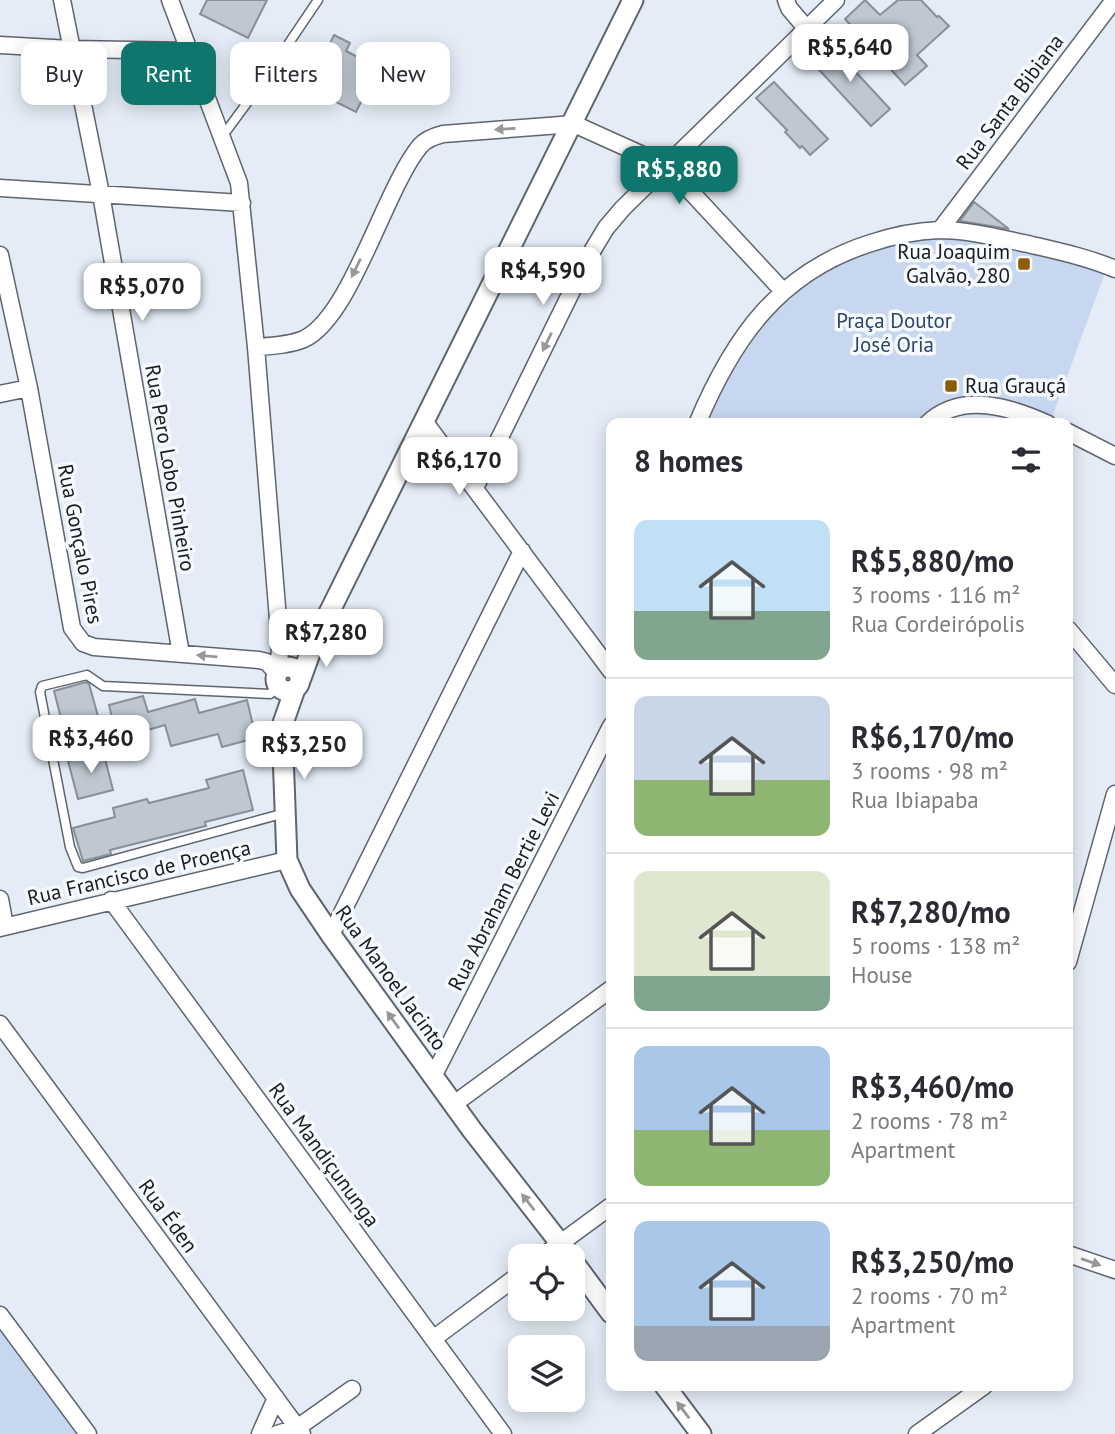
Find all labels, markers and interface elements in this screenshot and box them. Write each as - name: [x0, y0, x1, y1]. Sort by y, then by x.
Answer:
- pin: R$5,640: [785, 24, 915, 84]
- street label: Rua Santa Bibiana: [950, 28, 1069, 175]
- text: R$5,640: [808, 32, 892, 61]
- chip: Buy: [21, 42, 107, 105]
- chip: Rent: [121, 42, 216, 105]
- chip: Filters: [230, 42, 342, 105]
- chip: New: [356, 42, 450, 105]
- one-way arrow: [494, 124, 516, 135]
- pin: R$5,880: [614, 146, 744, 206]
- text: R$5,880: [637, 154, 721, 183]
- place label: Rua Joaquim Galvão, 280: [897, 238, 1010, 289]
- pin: R$4,590: [478, 247, 608, 307]
- text: R$4,590: [501, 255, 585, 284]
- marker: Rua Joaquim Galvão, 280: [1016, 256, 1032, 272]
- one-way arrow: [350, 258, 361, 278]
- pin: R$5,070: [77, 264, 207, 323]
- text: R$5,070: [100, 271, 184, 300]
- park label: Praça Doutor José Oria: [836, 307, 952, 358]
- one-way arrow: [541, 332, 552, 352]
- street label: Rua Pero Lobo Pinheiro: [139, 362, 202, 573]
- place label: Rua Grauçá: [965, 372, 1066, 399]
- marker: Rua Grauçá: [943, 378, 959, 394]
- pin: R$6,170: [394, 438, 524, 497]
- text: 8 homes: [634, 441, 743, 480]
- icon: filters: [1007, 441, 1045, 479]
- text: R$6,170: [417, 445, 501, 474]
- street label: Rua Gonçalo Pires: [52, 462, 109, 626]
- text: R$5,880/mo: [851, 541, 1014, 580]
- icon: home: [690, 548, 774, 632]
- text: 3 rooms · 116 m²: [851, 580, 1020, 609]
- text: Rua Cordeirópolis: [851, 609, 1025, 638]
- pin: R$7,280: [261, 610, 391, 669]
- text: R$7,280: [285, 617, 367, 646]
- one-way arrow: [196, 650, 218, 661]
- pin: R$3,460: [26, 716, 156, 775]
- text: R$6,170/mo: [851, 717, 1014, 756]
- pin: R$3,250: [239, 722, 369, 781]
- text: R$3,460: [49, 723, 133, 752]
- icon: home: [690, 724, 774, 808]
- text: R$3,250: [262, 729, 346, 758]
- text: 3 rooms · 98 m²: [851, 756, 1008, 785]
- text: Rua Ibiapaba: [851, 785, 979, 814]
- street label: Rua Abraham Bertie Levi: [442, 787, 566, 995]
- street label: Rua Francisco de Proença: [25, 834, 253, 911]
- text: R$7,280/mo: [851, 892, 1011, 931]
- icon: home: [690, 899, 774, 983]
- street label: Rua Manoel Jacinto: [330, 900, 453, 1056]
- text: 5 rooms · 138 m²: [851, 931, 1020, 960]
- text: House: [851, 960, 913, 989]
- one-way arrow: [386, 1010, 400, 1029]
- text: R$3,460/mo: [851, 1067, 1014, 1106]
- icon: home: [690, 1074, 774, 1158]
- street label: Rua Mandiçununga: [263, 1077, 386, 1232]
- text: 2 rooms · 78 m²: [851, 1106, 1008, 1135]
- text: Apartment: [851, 1135, 955, 1164]
- street label: Rua Éden: [133, 1174, 204, 1258]
- one-way arrow: [521, 1194, 536, 1212]
- text: R$3,250/mo: [851, 1242, 1014, 1281]
- map controls: [508, 1244, 585, 1412]
- button: locate: [508, 1244, 585, 1321]
- icon: home: [690, 1249, 774, 1333]
- one-way arrow: [1081, 1257, 1102, 1268]
- text: 2 rooms · 70 m²: [851, 1281, 1008, 1310]
- text: Apartment: [851, 1310, 955, 1339]
- button: layers: [508, 1335, 585, 1412]
- one-way arrow: [676, 1401, 690, 1419]

